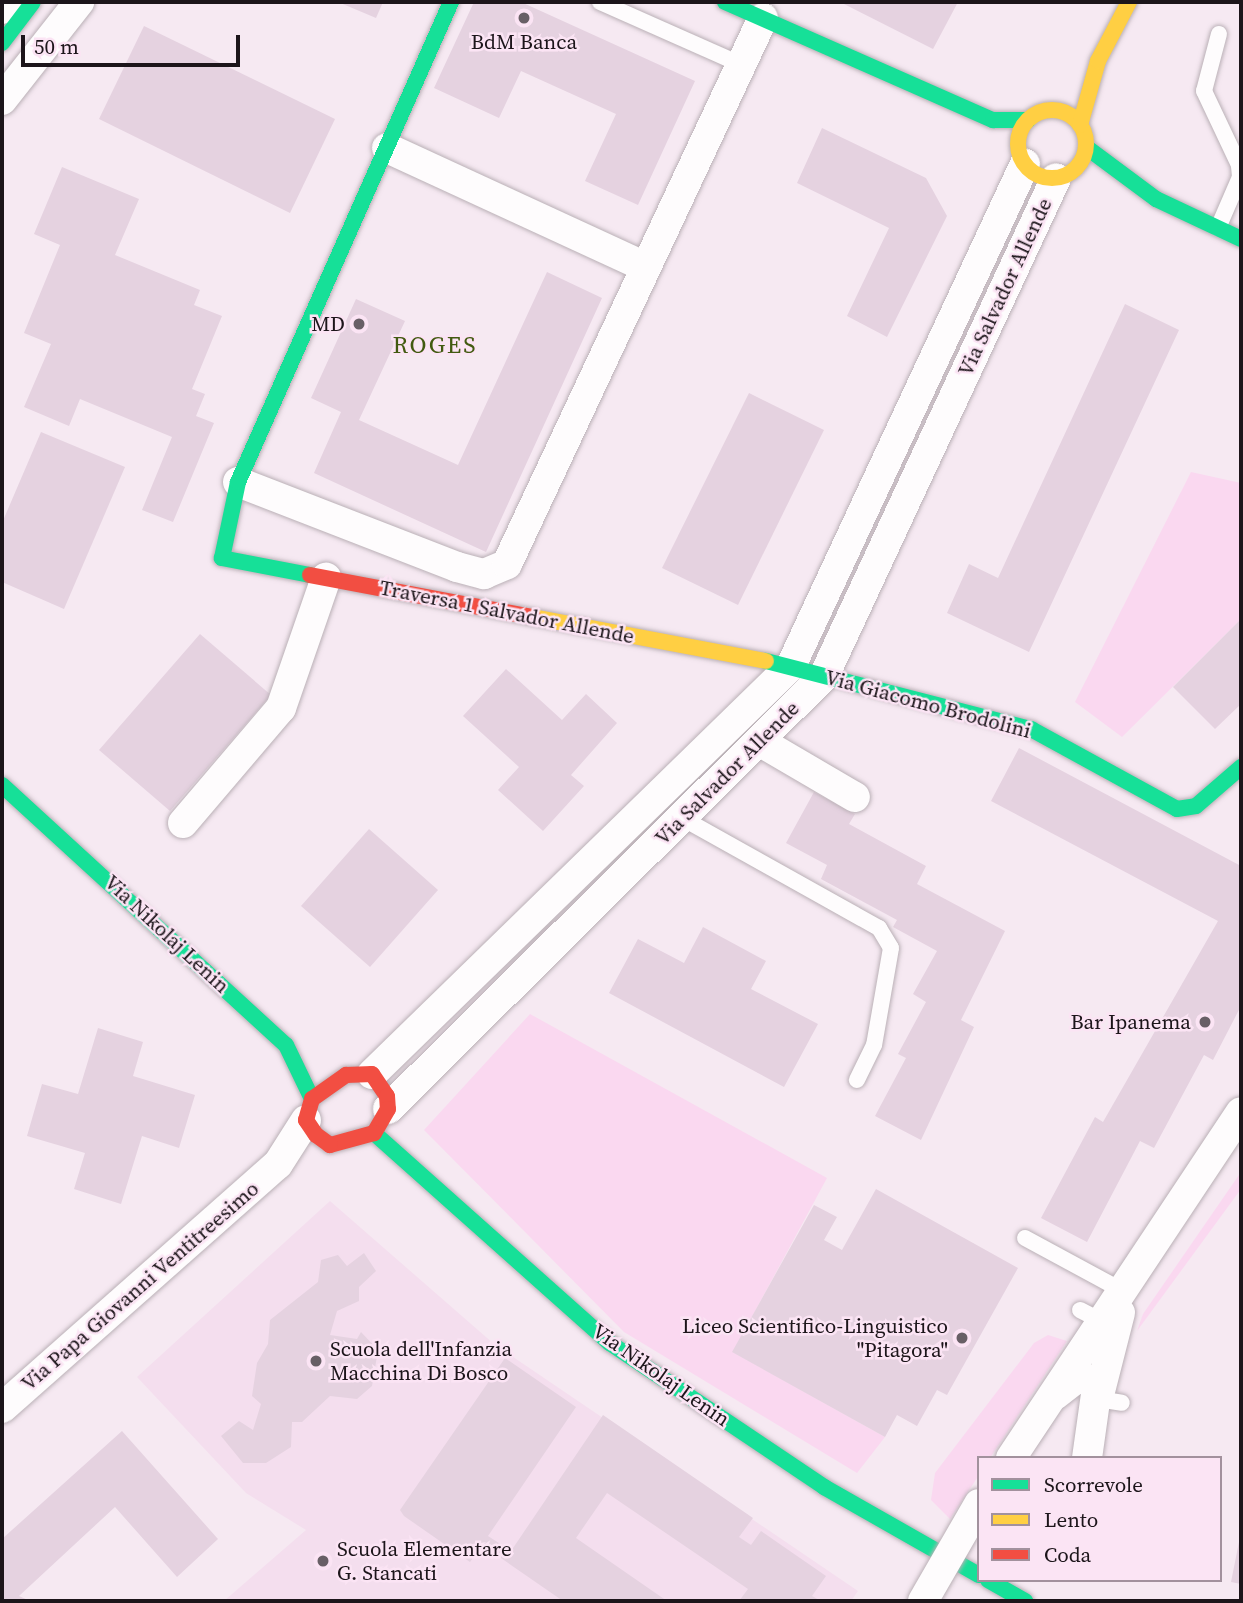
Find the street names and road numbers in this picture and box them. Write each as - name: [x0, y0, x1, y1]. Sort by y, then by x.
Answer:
- street label: Via Salvador Allende: [953, 194, 1057, 380]
- street label: Traversa 1 Salvador Allende: [378, 575, 636, 649]
- street label: Via Giacomo Brodolini: [822, 664, 1034, 744]
- street label: Via Salvador Allende: [650, 696, 804, 850]
- street label: Via Nikolaj Lenin: [99, 870, 235, 998]
- street label: Via Papa Giovanni Ventitreesimo: [16, 1176, 264, 1396]
- street label: Via Nikolaj Lenin: [587, 1318, 735, 1432]

